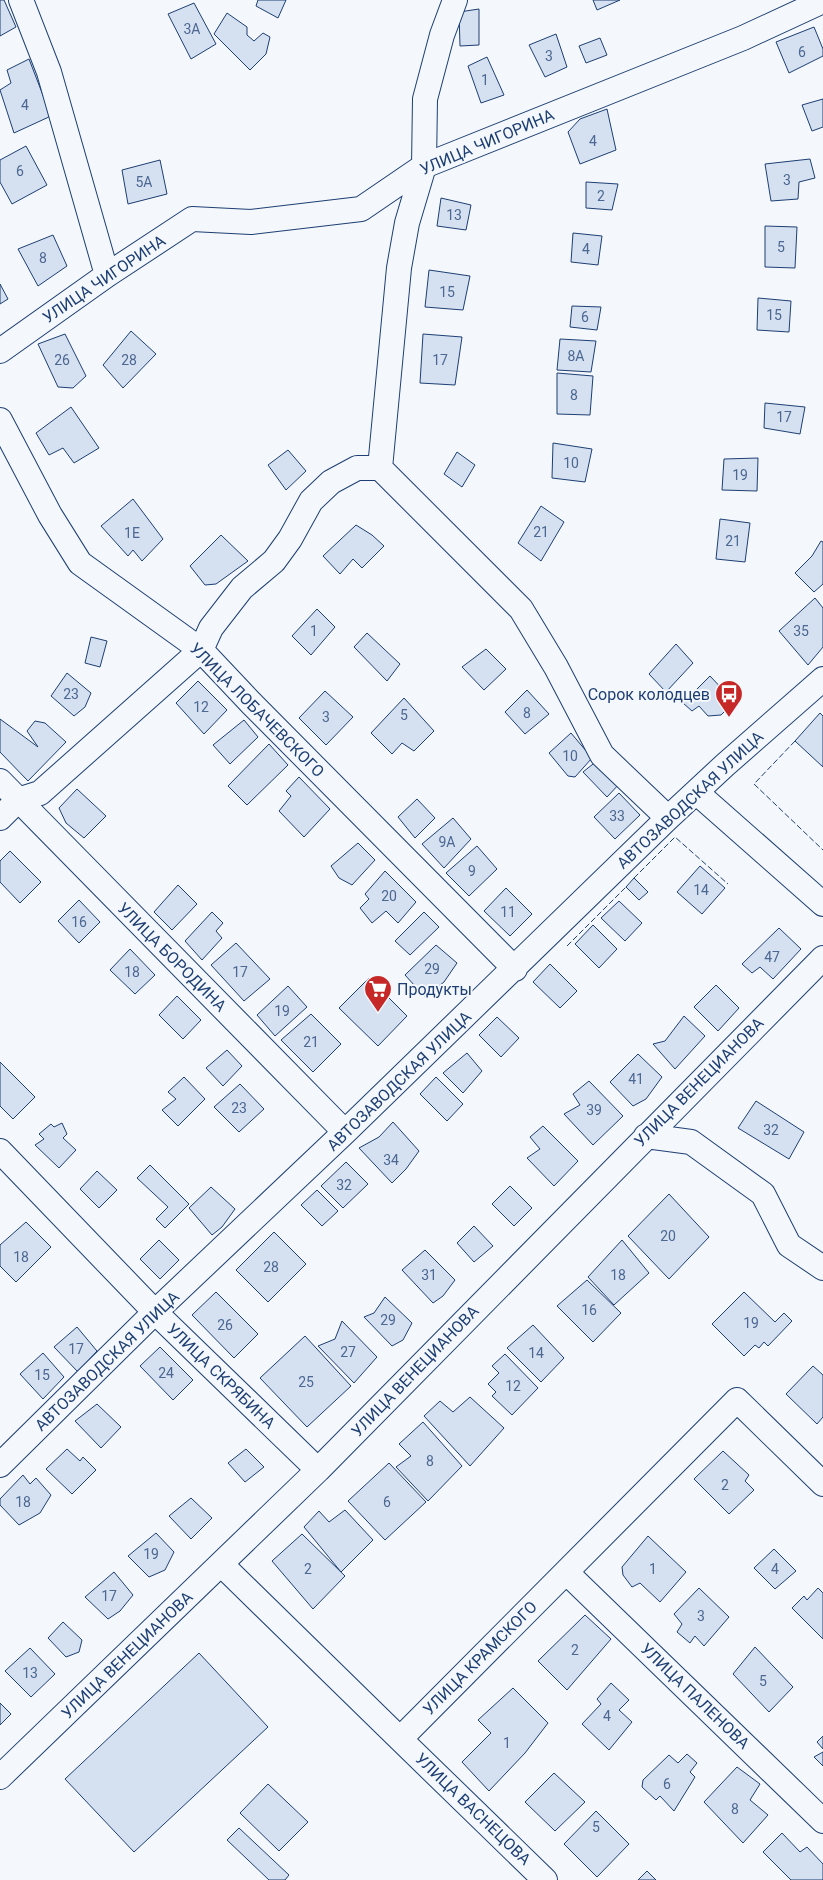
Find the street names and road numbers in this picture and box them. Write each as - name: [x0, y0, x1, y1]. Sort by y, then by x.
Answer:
- street label: УЛИЦА ЧИГОРИНА: [417, 105, 557, 179]
- street label: УЛИЦА ЧИГОРИНА: [39, 231, 169, 327]
- street label: УЛИЦА ЛОБАЧЕВСКОГО: [186, 639, 328, 781]
- street label: АВТОЗАВОДСКАЯ УЛИЦА: [613, 727, 767, 873]
- street label: УЛИЦА БОРОДИНА: [114, 899, 231, 1016]
- street label: АВТОЗАВОДСКАЯ УЛИЦА: [323, 1007, 475, 1155]
- street label: УЛИЦА ВЕНЕЦИАНОВА: [631, 1013, 768, 1150]
- street label: АВТОЗАВОДСКАЯ УЛИЦА: [31, 1287, 183, 1435]
- street label: УЛИЦА ВЕНЕЦИАНОВА: [347, 1301, 483, 1440]
- street label: УЛИЦА СКРЯБИНА: [163, 1319, 279, 1433]
- street label: УЛИЦА ВЕНЕЦИАНОВА: [58, 1587, 197, 1723]
- street label: УЛИЦА КРАМСКОГО: [419, 1597, 541, 1719]
- street label: УЛИЦА ПАЛЕНОВА: [637, 1639, 754, 1753]
- street label: УЛИЦА ВАСНЕЦОВА: [411, 1749, 535, 1869]

